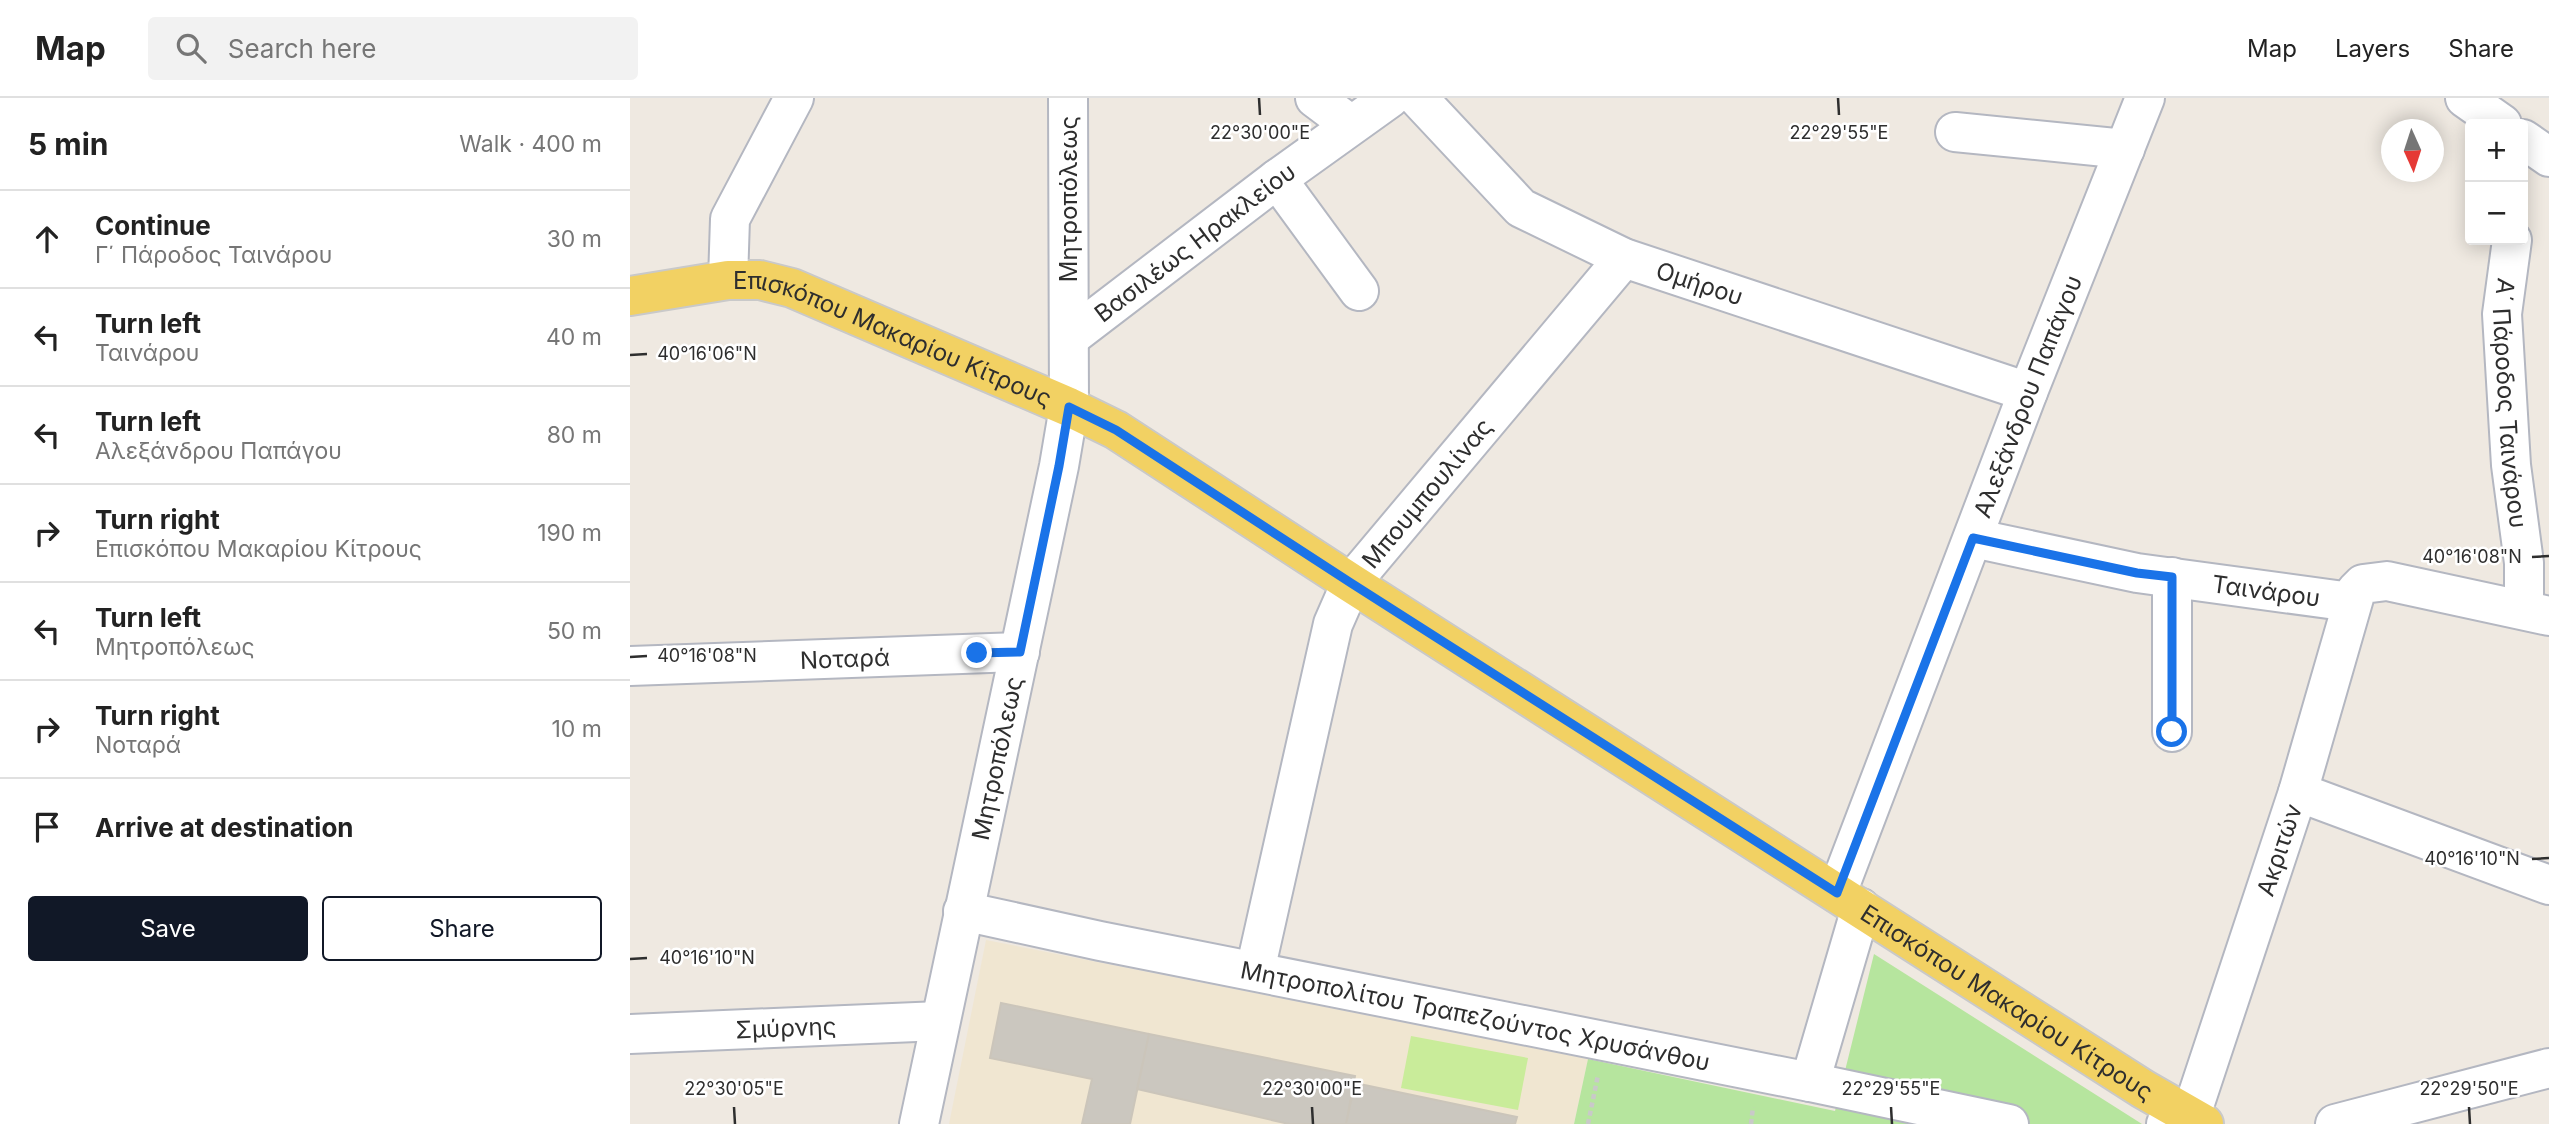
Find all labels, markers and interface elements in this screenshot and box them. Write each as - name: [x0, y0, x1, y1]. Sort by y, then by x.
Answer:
- search box: [148, 17, 638, 80]
- text: Map: [35, 28, 106, 68]
- icon: search: [172, 29, 210, 67]
- text: Search here: [228, 33, 376, 64]
- text: Map: [2247, 34, 2297, 63]
- text: Layers: [2335, 34, 2410, 63]
- text: Share: [2448, 34, 2514, 63]
- street label: Μητροπόλεως: [1054, 116, 1083, 282]
- north arrow: [2381, 119, 2444, 182]
- map controls: [2465, 119, 2528, 245]
- button: +: [2465, 119, 2528, 182]
- text: 22°30'00"E: [1210, 122, 1310, 143]
- text: 22°29'55"E: [1790, 122, 1888, 143]
- text: 5 min: [28, 126, 108, 162]
- text: Walk · 400 m: [459, 130, 602, 158]
- street label: Βασιλέως Ηρακλείου: [1088, 156, 1301, 328]
- button: −: [2465, 182, 2528, 245]
- text: Continue: [95, 210, 211, 241]
- icon: ahead: [28, 220, 66, 258]
- text: 30 m: [547, 225, 602, 253]
- text: Γ΄ Πάροδος Ταινάρου: [95, 241, 332, 269]
- street label: Ομήρου: [1653, 255, 1747, 311]
- street label: Επισκόπου Μακαρίου Κίτρους: [733, 266, 1056, 412]
- street label: Αλεξάνδρου Παπάγου: [1967, 271, 2088, 521]
- street label: Α΄ Πάροδος Ταινάρου: [2487, 276, 2534, 530]
- text: Turn left: [95, 308, 201, 339]
- icon: left: [28, 318, 66, 356]
- text: 40 m: [546, 323, 602, 351]
- text: Ταινάρου: [95, 339, 199, 367]
- text: 40°16'06"N: [657, 343, 757, 364]
- text: Turn left: [95, 406, 201, 437]
- street label: Μπουμπουλίνας: [1355, 412, 1498, 574]
- icon: left: [28, 416, 66, 454]
- text: 80 m: [547, 421, 602, 449]
- text: Αλεξάνδρου Παπάγου: [95, 437, 342, 465]
- text: Turn right: [95, 504, 220, 535]
- icon: right: [28, 514, 66, 552]
- text: 190 m: [537, 519, 602, 547]
- text: Επισκόπου Μακαρίου Κίτρους: [95, 535, 422, 563]
- text: 40°16'08"N: [2422, 546, 2522, 567]
- street label: Ταινάρου: [2210, 569, 2322, 612]
- text: Turn left: [95, 602, 201, 633]
- icon: left: [28, 612, 66, 650]
- text: 50 m: [547, 617, 602, 645]
- text: Μητροπόλεως: [95, 633, 255, 661]
- route end: [961, 637, 992, 668]
- street label: Νοταρά: [799, 642, 890, 674]
- text: 40°16'08"N: [657, 645, 757, 666]
- street label: Μητροπόλεως: [965, 674, 1028, 843]
- text: Turn right: [95, 700, 220, 731]
- icon: right: [28, 710, 66, 748]
- text: 10 m: [552, 715, 602, 743]
- route start: [2156, 716, 2187, 747]
- text: Νοταρά: [95, 731, 181, 759]
- street label: Ακριτών: [2250, 800, 2308, 899]
- icon: arrive: [28, 808, 66, 846]
- text: Arrive at destination: [95, 812, 354, 843]
- text: 40°16'10"N: [2424, 848, 2520, 869]
- button: Save: [28, 896, 308, 961]
- button: Share: [322, 896, 602, 961]
- street label: Επισκόπου Μακαρίου Κίτρους: [1855, 898, 2158, 1106]
- text: 40°16'10"N: [659, 947, 755, 968]
- street label: Μητροπολίτου Τραπεζούντος Χρυσάνθου: [1238, 955, 1713, 1076]
- street label: Σμύρνης: [735, 1011, 837, 1044]
- text: 22°30'05"E: [684, 1078, 784, 1099]
- text: 22°30'00"E: [1262, 1078, 1362, 1099]
- text: 22°29'55"E: [1842, 1078, 1940, 1099]
- text: 22°29'50"E: [2419, 1078, 2519, 1099]

